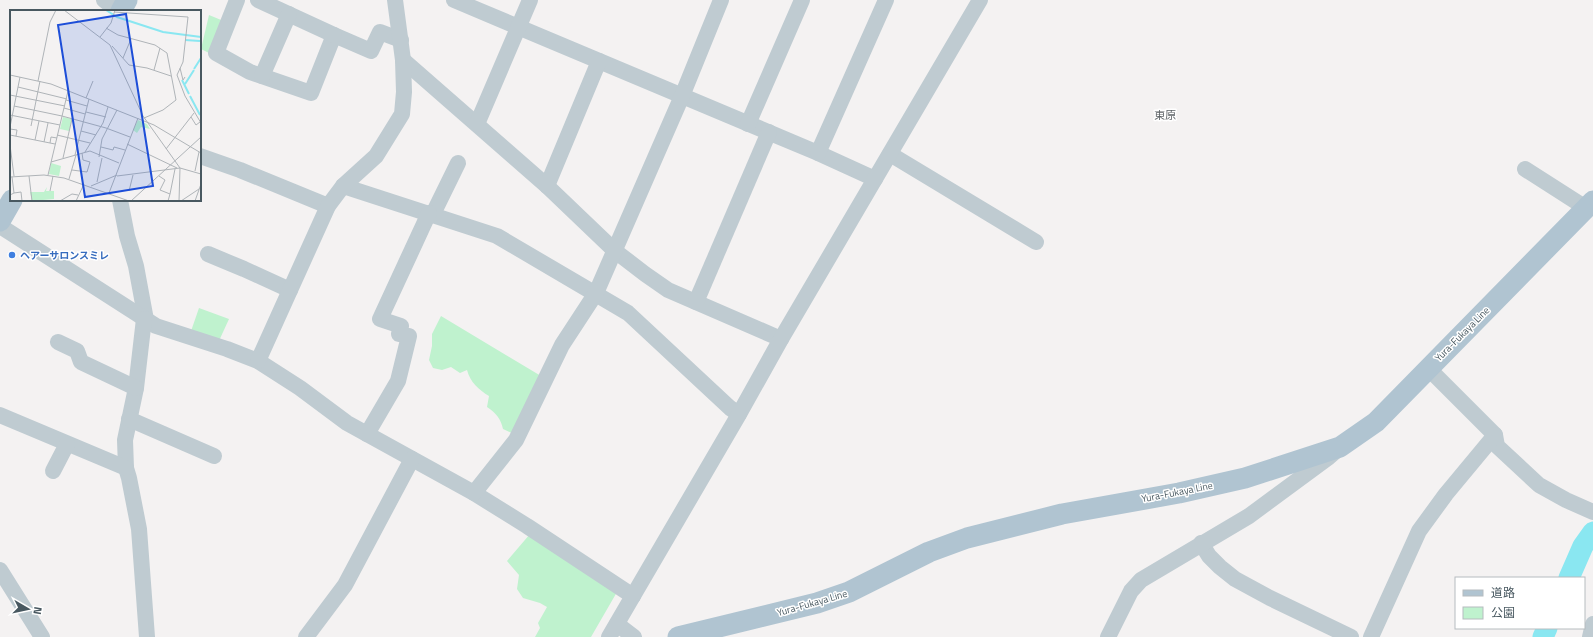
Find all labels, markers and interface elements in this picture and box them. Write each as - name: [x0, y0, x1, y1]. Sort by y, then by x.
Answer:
- inset map: [10, 10, 201, 201]
- district label: 東原: [1154, 107, 1176, 123]
- place label: ヘアーサロンスミレ: [20, 248, 109, 263]
- marker: ヘアーサロンスミレ: [7, 250, 17, 260]
- street label: Yura-Fukaya Line: [1431, 303, 1493, 365]
- street label: Yura-Fukaya Line: [1140, 478, 1214, 506]
- legend: [1455, 577, 1585, 629]
- text: 道路: [1491, 583, 1515, 602]
- street label: Yura-Fukaya Line: [775, 586, 849, 620]
- north arrow: [8, 589, 48, 629]
- text: 公園: [1491, 603, 1515, 622]
- text: N: [29, 606, 46, 616]

